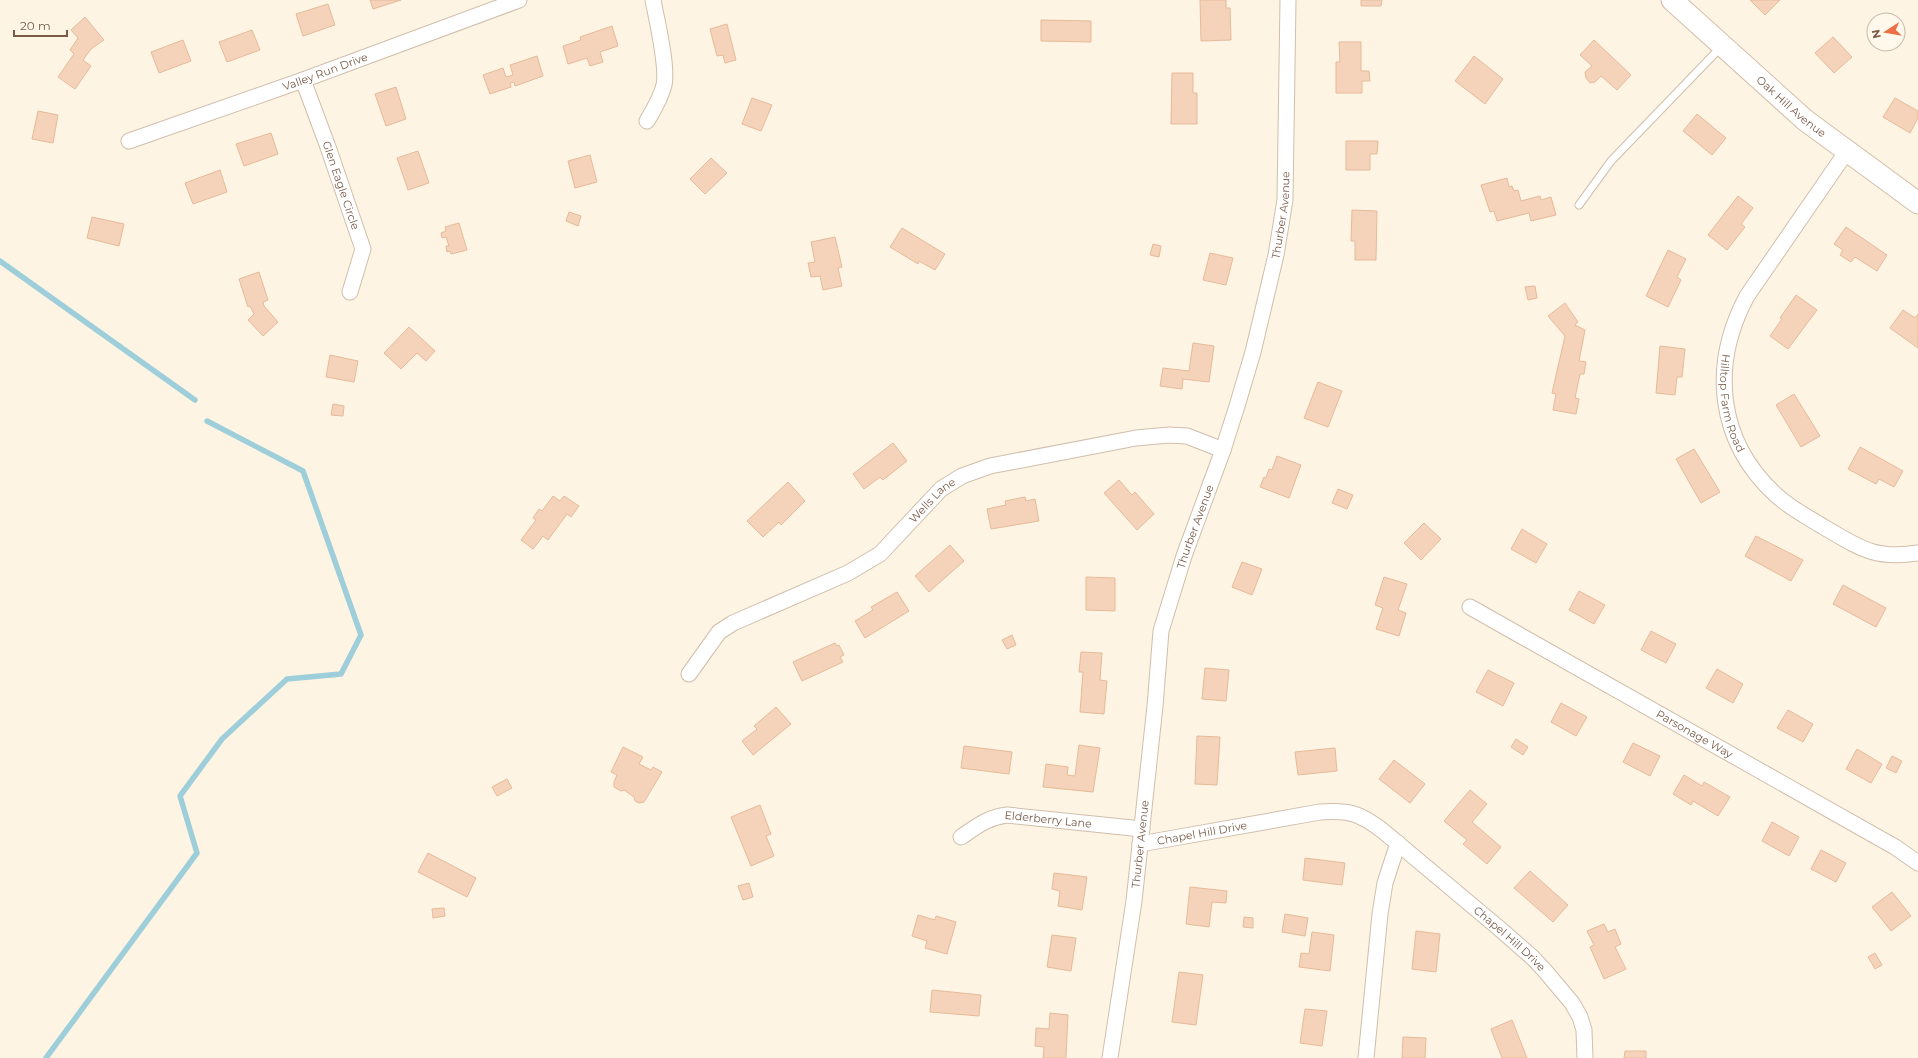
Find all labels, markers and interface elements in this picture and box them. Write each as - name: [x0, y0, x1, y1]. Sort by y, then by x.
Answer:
- scale bar: [14, 12, 67, 38]
- north arrow: [1866, 12, 1906, 52]
- text: 20 m: [20, 18, 51, 33]
- text: N: [1868, 28, 1884, 40]
- street label: Valley Run Drive: [281, 50, 370, 94]
- street label: Oak Hill Avenue: [1754, 73, 1829, 140]
- street label: Glen Eagle Circle: [319, 139, 363, 232]
- street label: Thurber Avenue: [1268, 171, 1292, 261]
- street label: Hilltop Farm Road: [1717, 353, 1748, 454]
- street label: Wells Lane: [906, 475, 958, 526]
- street label: Thurber Avenue: [1174, 482, 1217, 570]
- street label: Parsonage Way: [1654, 707, 1735, 761]
- street label: Thurber Avenue: [1128, 799, 1152, 889]
- street label: Elderberry Lane: [1004, 808, 1093, 831]
- street label: Chapel Hill Drive: [1156, 818, 1249, 848]
- street label: Chapel Hill Drive: [1471, 903, 1549, 974]

